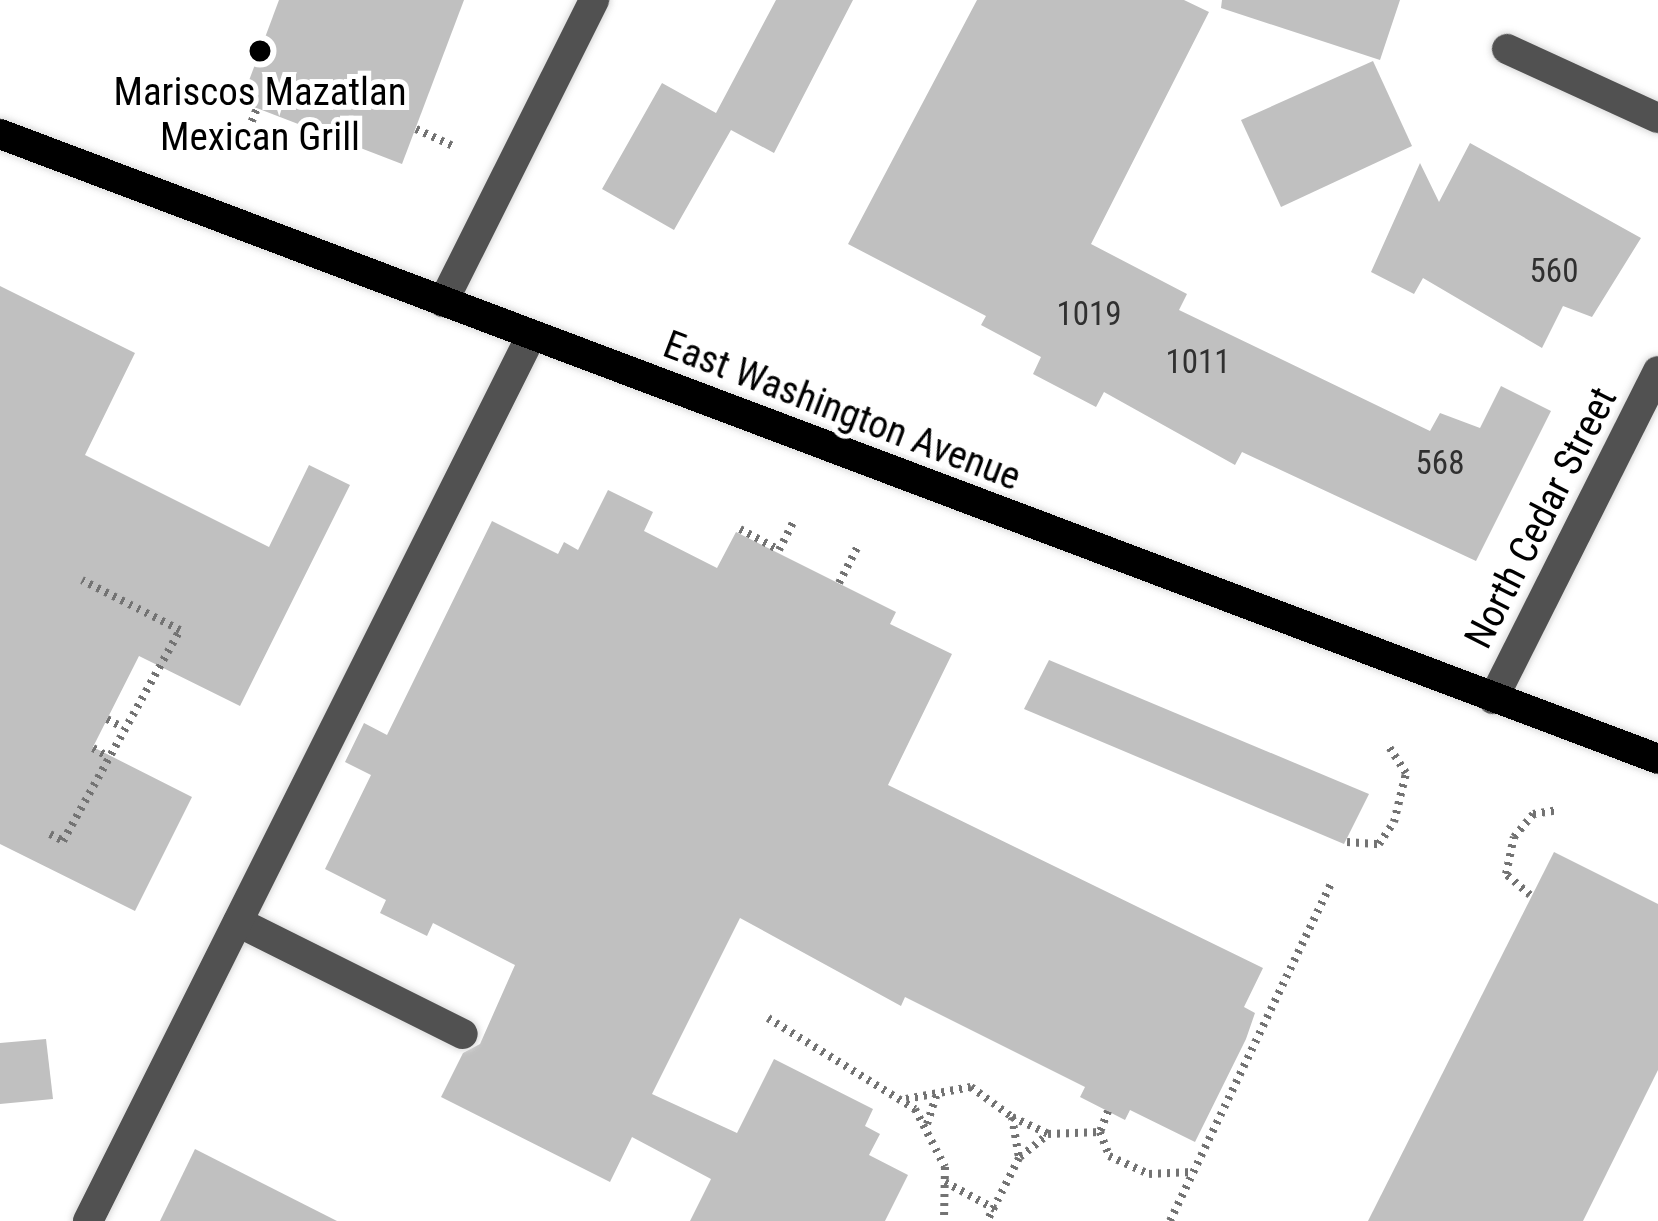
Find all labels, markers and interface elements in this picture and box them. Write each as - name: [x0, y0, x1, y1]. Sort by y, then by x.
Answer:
- marker: Mariscos Mazatlan Mexican Grill: [247, 38, 273, 64]
- place label: Mariscos Mazatlan Mexican Grill: [113, 70, 407, 161]
- house number: 560: [1530, 251, 1578, 291]
- house number: 1019: [1056, 294, 1122, 334]
- street label: East Washington Avenue: [657, 321, 1027, 501]
- house number: 1011: [1165, 342, 1231, 382]
- street label: North Cedar Street: [1455, 380, 1627, 656]
- house number: 568: [1416, 443, 1464, 483]

